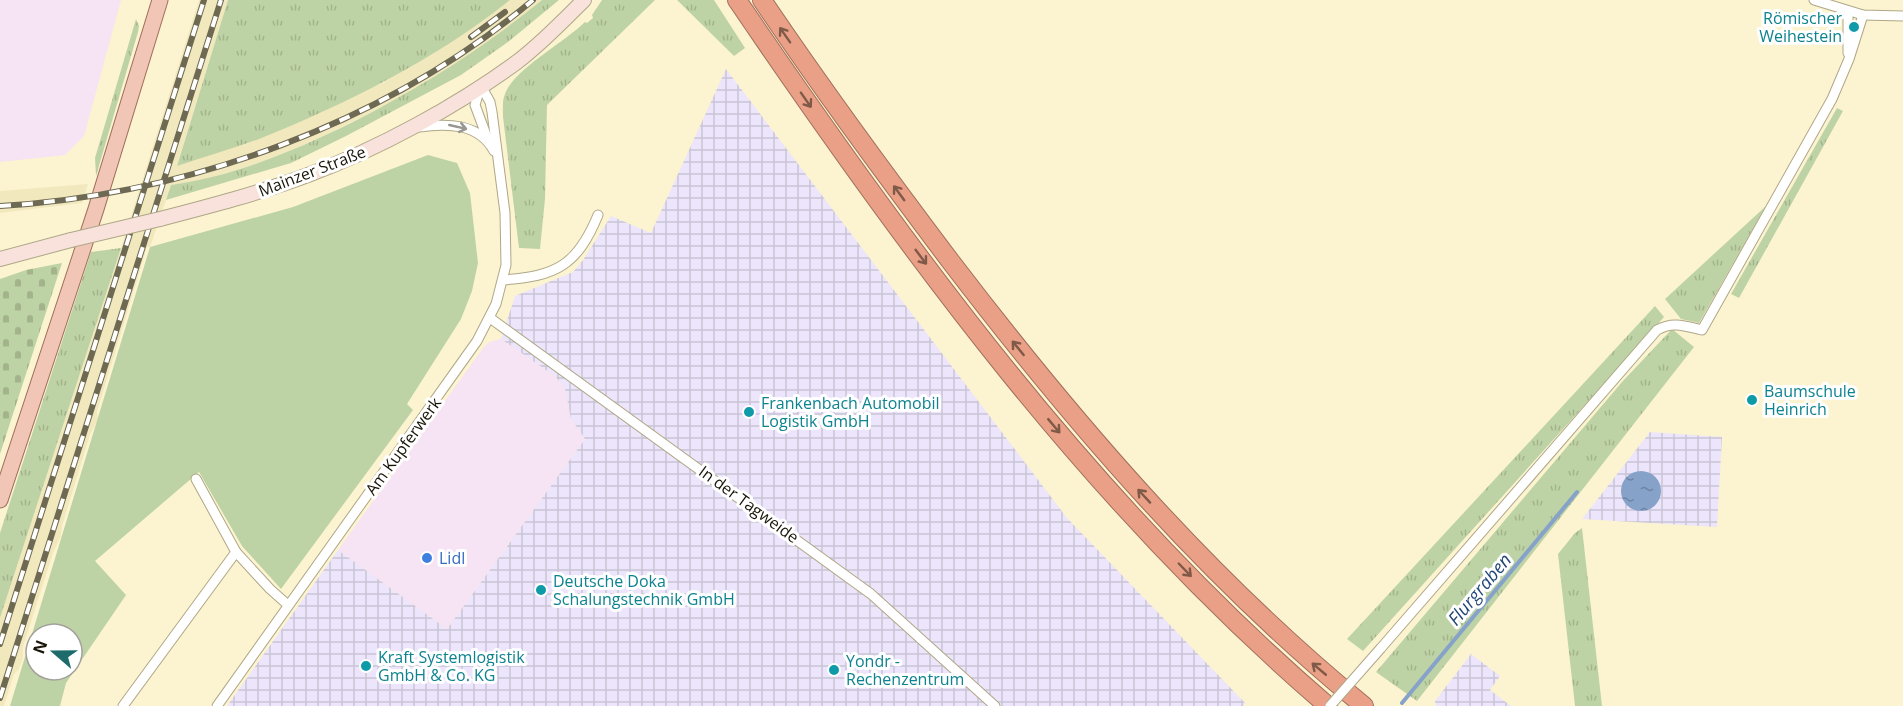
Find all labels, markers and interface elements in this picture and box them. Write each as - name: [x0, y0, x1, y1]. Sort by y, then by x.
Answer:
- place label: Römischer Weihestein: [1759, 7, 1842, 47]
- marker: Römischer Weihestein: [1847, 20, 1861, 34]
- one-way arrow: [779, 27, 791, 44]
- one-way arrow: [800, 91, 812, 107]
- one-way arrow: [448, 121, 467, 133]
- street label: Mainzer Straße: [255, 140, 369, 202]
- one-way arrow: [893, 186, 906, 202]
- one-way arrow: [915, 249, 927, 265]
- one-way arrow: [1011, 340, 1024, 356]
- place label: Baumschule Heinrich: [1764, 380, 1856, 420]
- street label: Am Kupferwerk: [360, 392, 446, 499]
- place label: Frankenbach Automobil Logistik GmbH: [761, 392, 940, 432]
- marker: Baumschule Heinrich: [1745, 393, 1759, 407]
- marker: Frankenbach Automobil Logistik GmbH: [742, 405, 756, 419]
- one-way arrow: [1047, 418, 1061, 433]
- street label: In der Tagweide: [695, 460, 803, 548]
- one-way arrow: [1137, 489, 1151, 504]
- place label: Lidl: [439, 547, 465, 569]
- water label: Flurgraben: [1442, 548, 1516, 630]
- marker: Lidl: [420, 551, 434, 565]
- one-way arrow: [1178, 563, 1192, 578]
- place label: Deutsche Doka Schalungstechnik GmbH: [553, 570, 735, 610]
- marker: Deutsche Doka Schalungstechnik GmbH: [534, 583, 548, 597]
- north arrow: [24, 622, 84, 682]
- text: N: [27, 637, 52, 657]
- place label: Kraft Systemlogistik GmbH & Co. KG: [378, 646, 525, 686]
- place label: Yondr - Rechenzentrum: [846, 650, 964, 690]
- marker: Kraft Systemlogistik GmbH & Co. KG: [359, 659, 373, 673]
- one-way arrow: [1311, 662, 1327, 675]
- marker: Yondr - Rechenzentrum: [827, 663, 841, 677]

